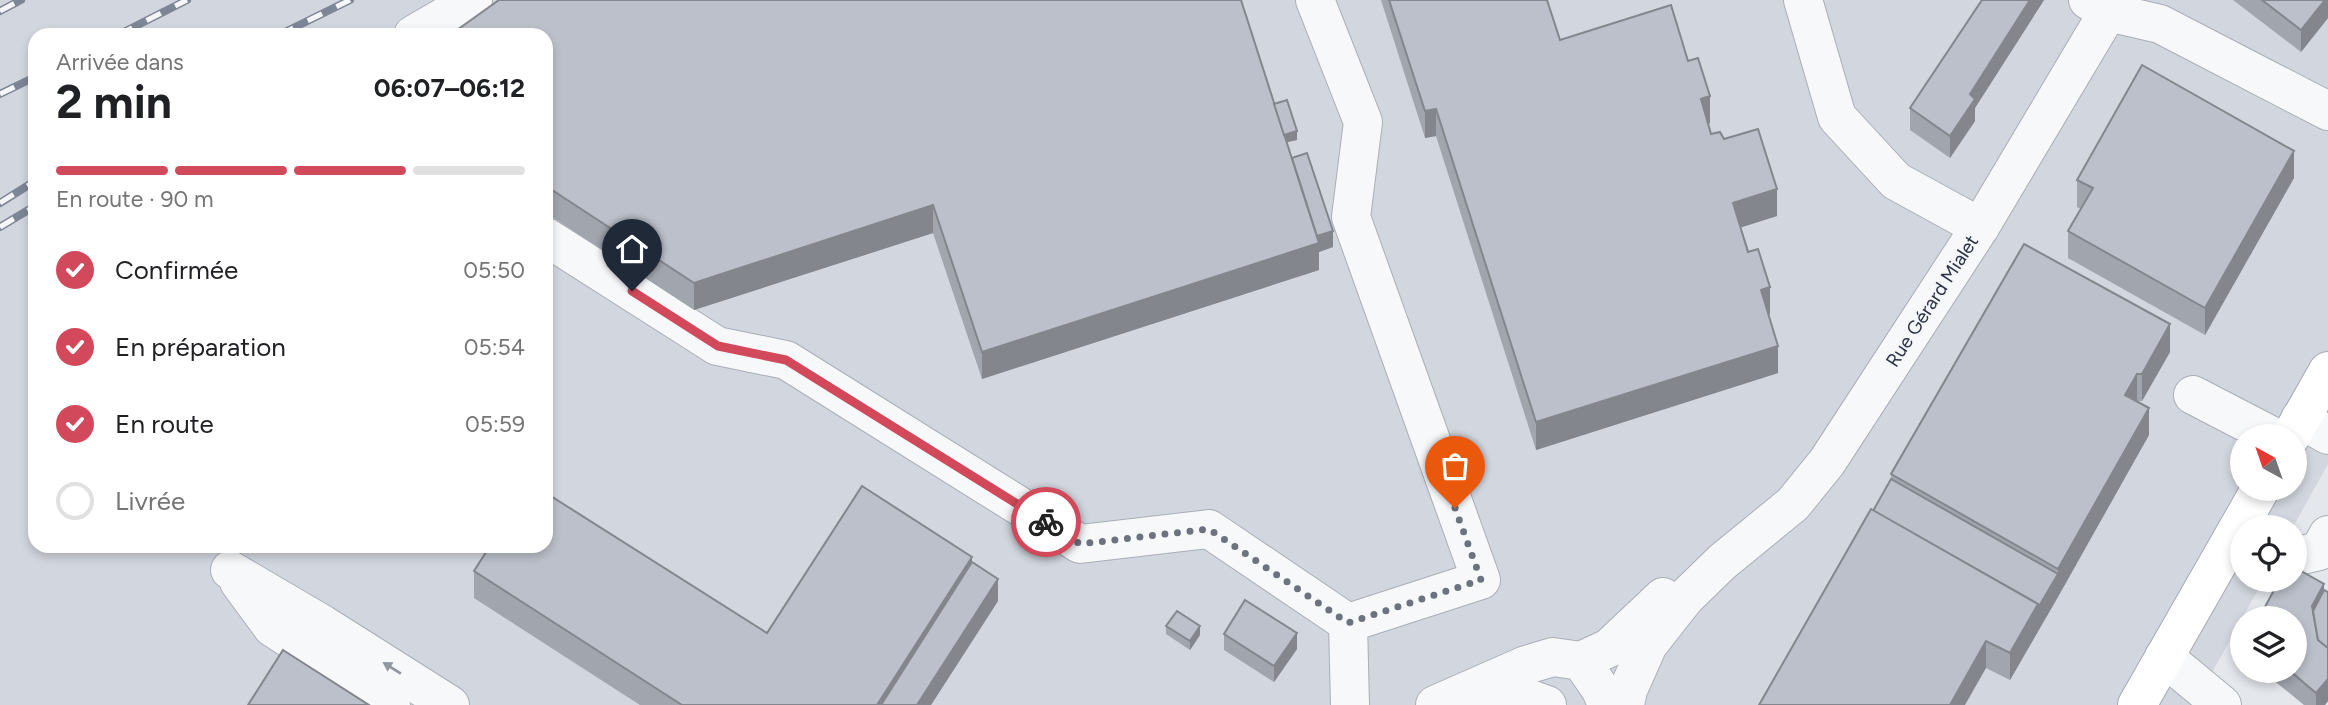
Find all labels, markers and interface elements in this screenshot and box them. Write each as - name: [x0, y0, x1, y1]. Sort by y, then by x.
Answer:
- text: Arrivée dans: [56, 48, 184, 76]
- text: 06:07–06:12: [374, 72, 525, 104]
- text: 2 min: [56, 74, 172, 130]
- text: En route · 90 m: [56, 185, 214, 213]
- pin: [602, 219, 662, 291]
- icon: home: [613, 230, 651, 268]
- street label: Rue Gérard Mialet: [1881, 231, 1983, 371]
- icon: check: [56, 251, 94, 289]
- text: Confirmée: [115, 254, 238, 286]
- text: 05:50: [463, 256, 525, 284]
- icon: check: [56, 328, 94, 366]
- text: En préparation: [115, 331, 286, 363]
- text: 05:54: [464, 333, 525, 361]
- icon: check: [56, 405, 94, 443]
- text: En route: [115, 408, 214, 440]
- text: 05:59: [465, 410, 525, 438]
- north arrow: [2230, 424, 2306, 500]
- map controls: [2230, 424, 2307, 683]
- pin: [1425, 436, 1485, 508]
- icon: bag: [1436, 447, 1474, 485]
- text: Livrée: [115, 485, 185, 517]
- courier: [1011, 487, 1081, 557]
- icon: bike: [1027, 503, 1065, 541]
- button: locate: [2230, 515, 2307, 592]
- button: layers: [2230, 606, 2307, 683]
- one-way arrow: [383, 662, 402, 675]

